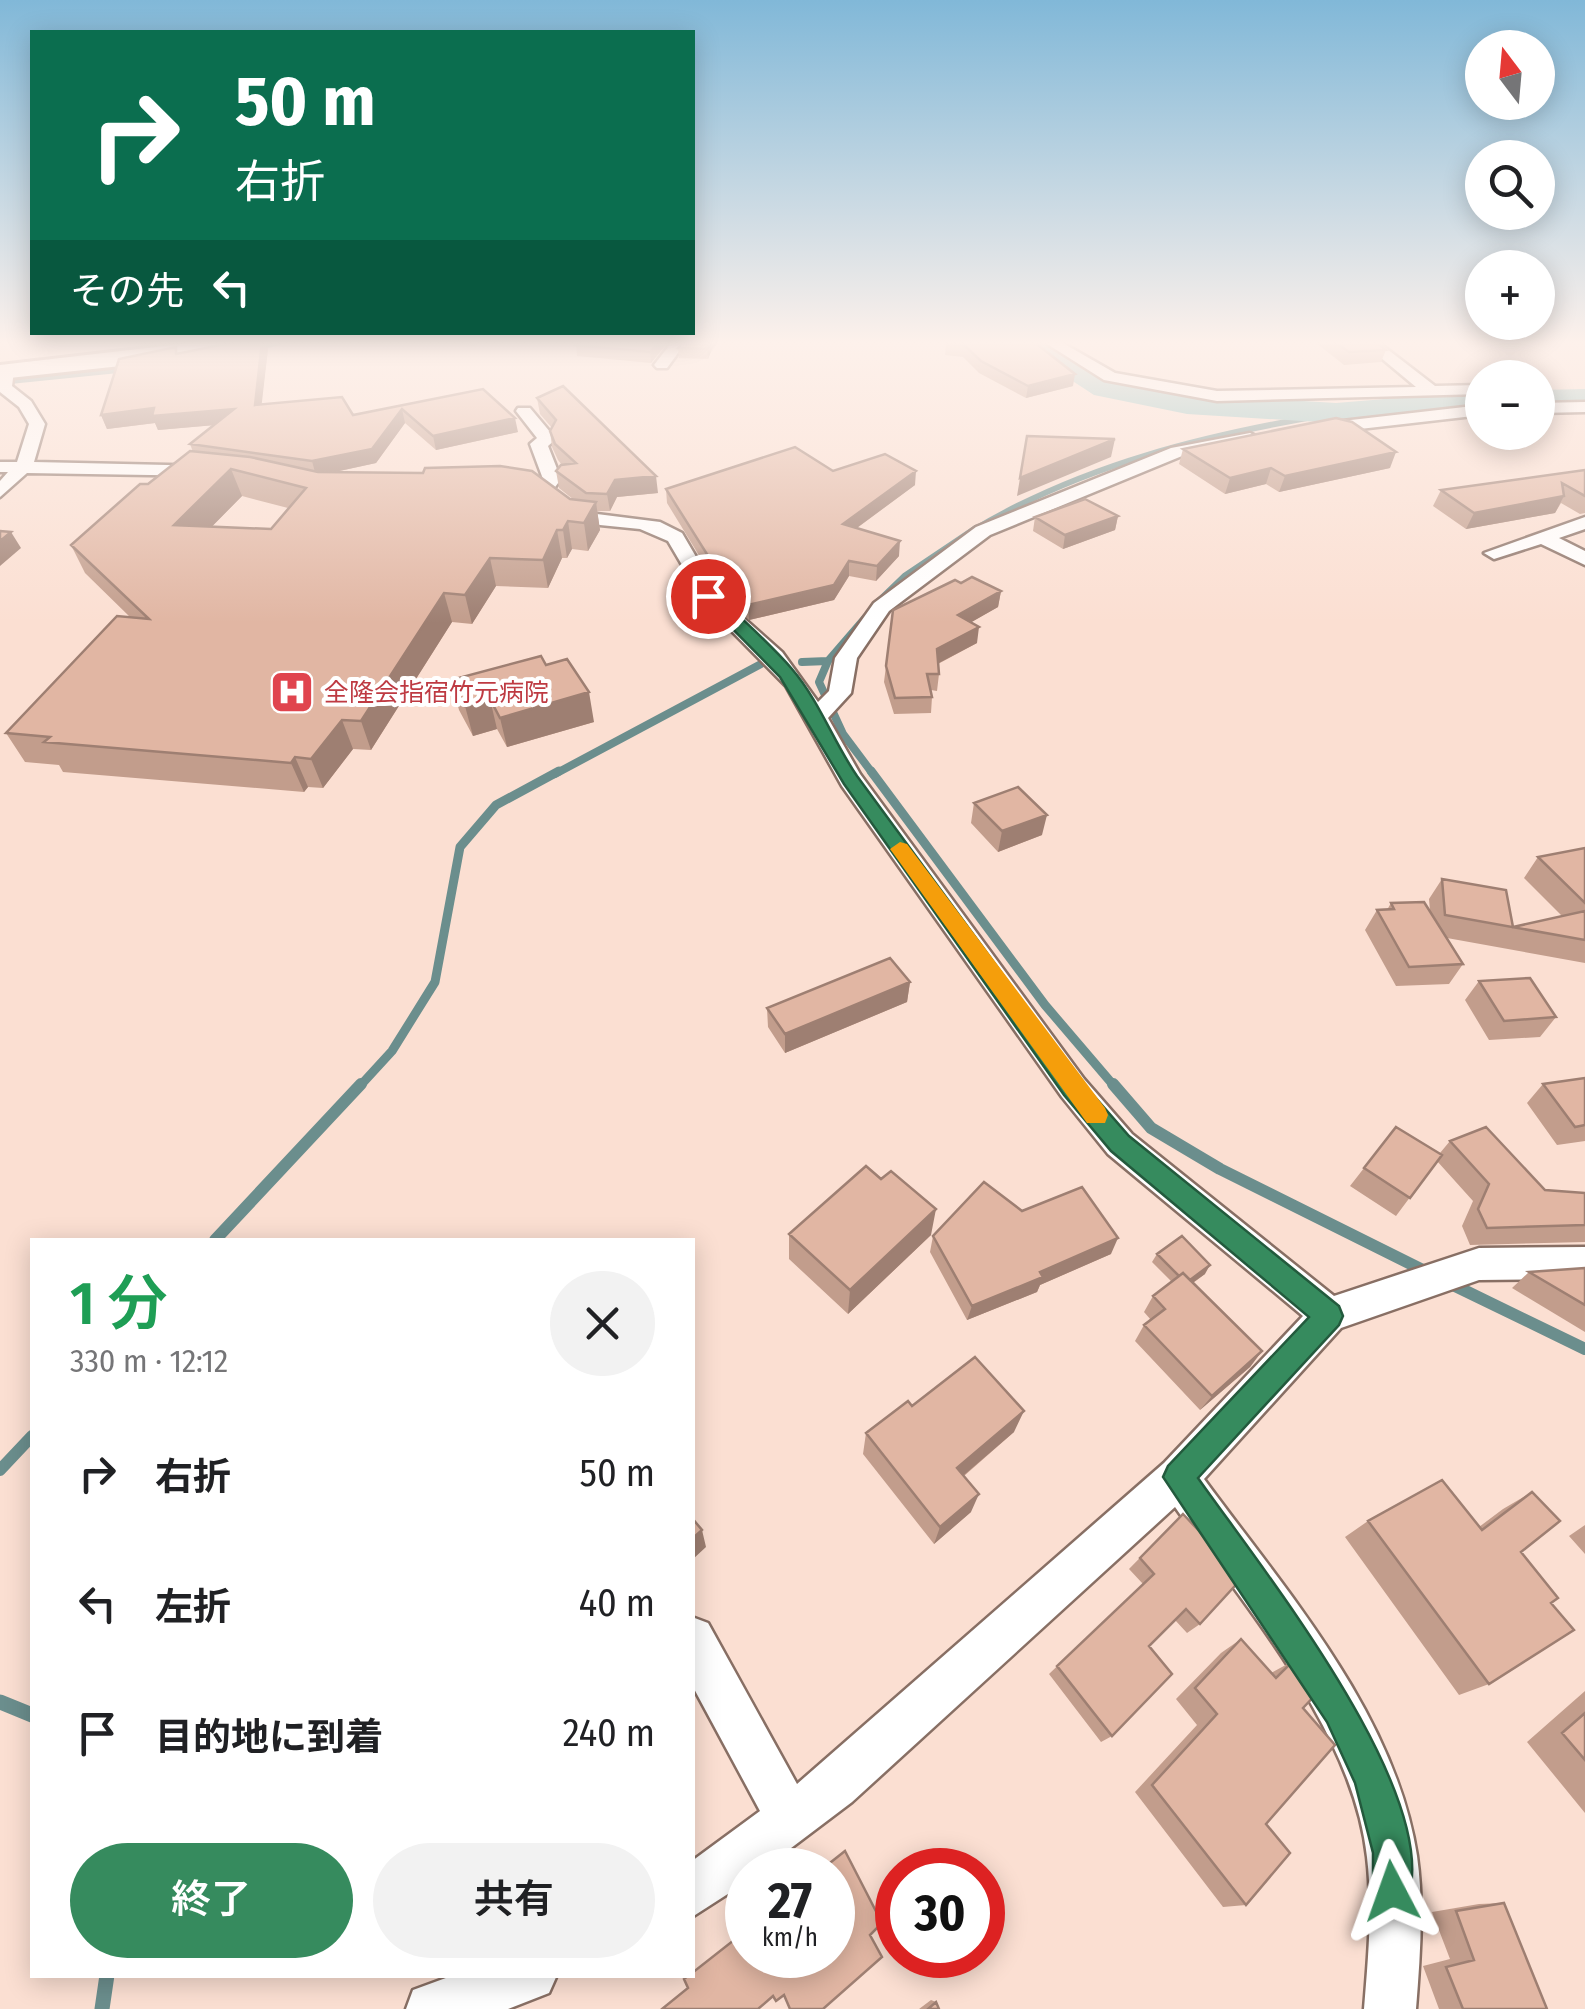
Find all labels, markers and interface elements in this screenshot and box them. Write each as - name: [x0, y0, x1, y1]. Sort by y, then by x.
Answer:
- north arrow: [1465, 30, 1555, 120]
- map controls: [1465, 30, 1555, 450]
- text: 50 m: [235, 60, 376, 144]
- icon: right: [70, 70, 200, 200]
- button: search: [1465, 140, 1555, 230]
- text: 右折: [235, 155, 325, 209]
- button: +: [1465, 250, 1555, 340]
- icon: left: [204, 260, 259, 315]
- text: その先: [70, 268, 184, 314]
- button: −: [1465, 360, 1555, 450]
- pin: [666, 554, 751, 639]
- icon: arrive: [681, 569, 736, 624]
- hospital icon: 全隆会指宿竹元病院: [269, 669, 315, 715]
- place label: 全隆会指宿竹元病院: [324, 678, 549, 708]
- text: 1 分: [70, 1268, 168, 1340]
- button: close: [550, 1271, 655, 1376]
- text: 330 m · 12:12: [70, 1342, 228, 1380]
- icon: right: [70, 1446, 125, 1501]
- text: 50 m: [580, 1450, 655, 1496]
- text: 右折: [155, 1454, 231, 1500]
- icon: left: [70, 1576, 125, 1631]
- text: 40 m: [579, 1580, 655, 1626]
- text: 左折: [155, 1584, 231, 1630]
- icon: arrive: [70, 1706, 125, 1761]
- text: 240 m: [563, 1710, 655, 1756]
- text: 目的地に到着: [155, 1714, 383, 1760]
- position arrow: [1340, 1839, 1444, 1943]
- button: 終了: [70, 1843, 353, 1958]
- button: 共有: [373, 1843, 655, 1958]
- speed limit sign: 30: [875, 1848, 1005, 1978]
- text: 27: [768, 1871, 812, 1931]
- text: km/h: [762, 1923, 818, 1953]

